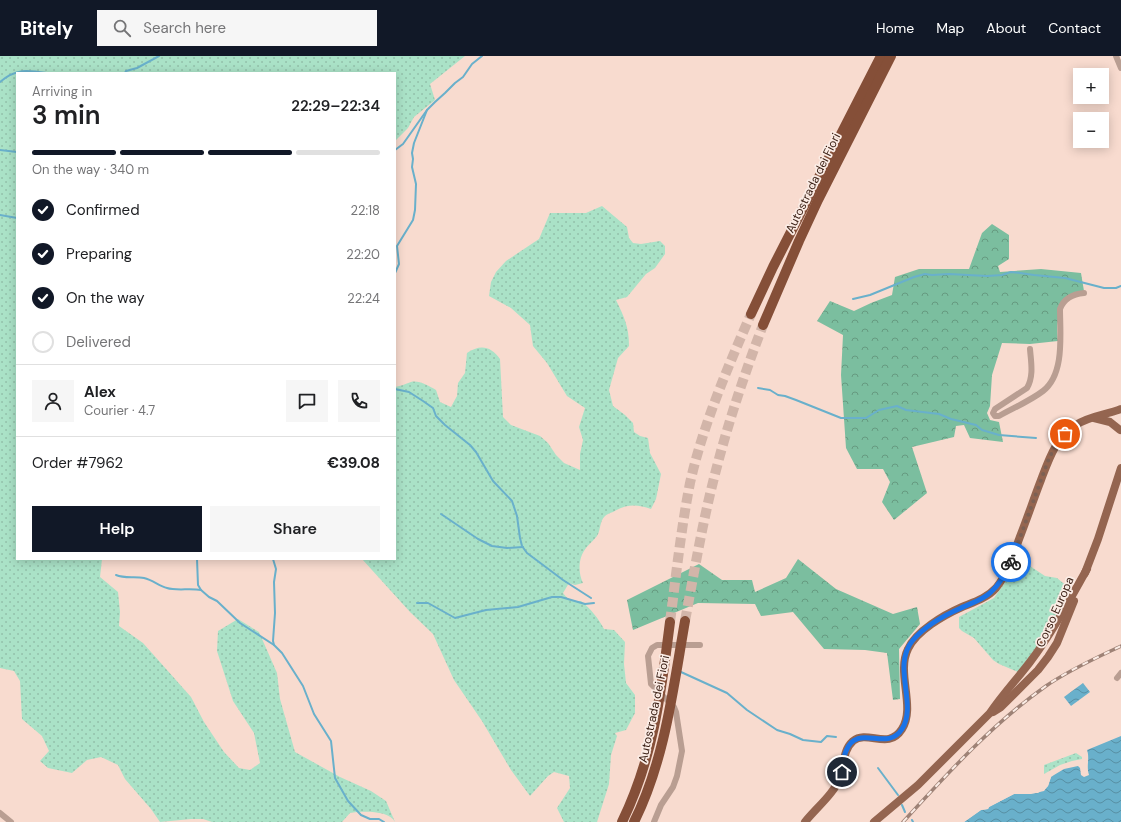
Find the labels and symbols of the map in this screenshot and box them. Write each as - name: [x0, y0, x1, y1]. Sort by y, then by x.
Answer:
- street label: Autostrada dei Fiori: [782, 130, 844, 236]
- pin: [1048, 417, 1082, 451]
- courier: [991, 542, 1031, 582]
- street label: Corso Europa: [1032, 574, 1078, 650]
- street label: Autostrada dei Fiori: [635, 654, 673, 764]
- pin: [825, 755, 859, 789]

